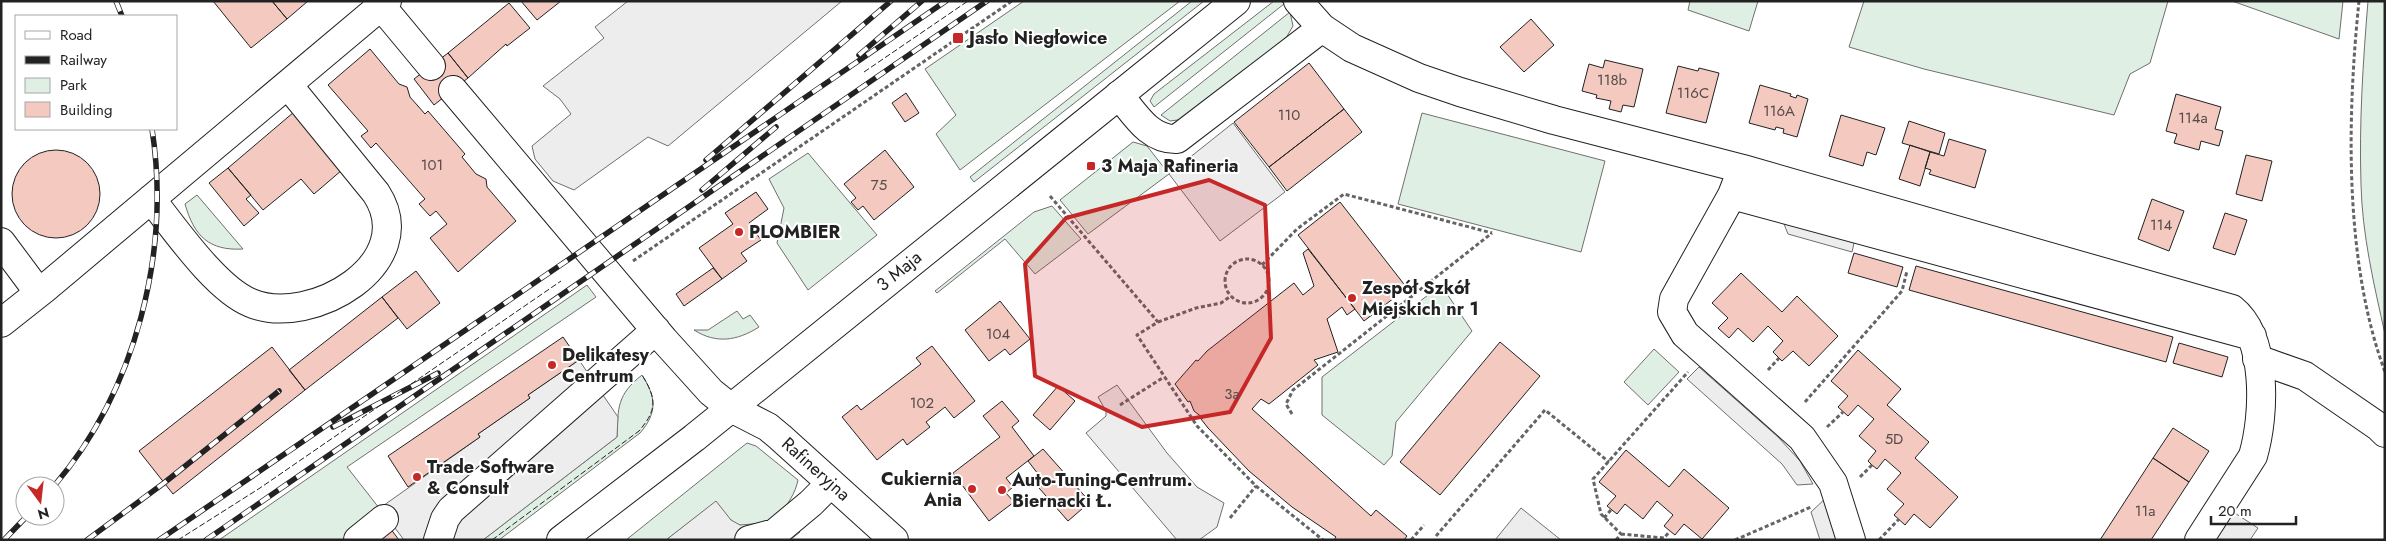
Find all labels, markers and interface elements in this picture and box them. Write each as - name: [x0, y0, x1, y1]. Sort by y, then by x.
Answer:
- legend: [15, 15, 178, 130]
- text: Road: [60, 24, 92, 46]
- place label: Jasło Niegłowice: [966, 25, 1107, 51]
- marker: Jasło Niegłowice: [951, 31, 965, 45]
- text: Railway: [60, 49, 107, 71]
- house number: 118b: [1597, 69, 1628, 91]
- text: Park: [60, 74, 87, 96]
- house number: 116C: [1677, 82, 1709, 104]
- text: Building: [60, 99, 112, 121]
- house number: 116A: [1763, 100, 1795, 122]
- house number: 110: [1278, 104, 1300, 126]
- house number: 114a: [2178, 107, 2208, 129]
- place label: 3 Maja Rafineria: [1101, 153, 1239, 179]
- house number: 101: [421, 154, 443, 176]
- marker: 3 Maja Rafineria: [1085, 160, 1097, 172]
- house number: 75: [871, 174, 887, 196]
- house number: 114: [2150, 214, 2172, 236]
- place label: PLOMBIER: [749, 219, 841, 245]
- marker: PLOMBIER: [733, 226, 745, 238]
- street label: 3 Maja: [871, 245, 927, 297]
- place label: Zespół Szkół Miejskich nr 1: [1362, 275, 1479, 322]
- marker: Zespół Szkół Miejskich nr 1: [1346, 292, 1358, 304]
- house number: 104: [986, 323, 1011, 345]
- place label: Delikatesy Centrum: [562, 342, 650, 389]
- marker: Delikatesy Centrum: [546, 359, 558, 371]
- house number: 3a: [1224, 383, 1240, 405]
- house number: 102: [910, 392, 934, 414]
- house number: 5D: [1885, 428, 1903, 450]
- street label: Rafineryjna: [776, 431, 856, 507]
- place label: Trade Software & Consult: [427, 454, 554, 501]
- place label: Cukiernia Ania: [881, 466, 962, 513]
- place label: Auto-Tuning-Centrum. Biernacki Ł.: [1011, 467, 1193, 514]
- marker: Trade Software & Consult: [411, 471, 423, 483]
- north arrow: [15, 476, 65, 526]
- marker: Cukiernia Ania: [966, 483, 978, 495]
- marker: Auto-Tuning-Centrum. Biernacki Ł.: [996, 484, 1008, 496]
- scale bar: [2211, 494, 2296, 526]
- house number: 11a: [2135, 500, 2155, 522]
- text: 20 m: [2218, 500, 2252, 522]
- text: N: [35, 502, 51, 525]

